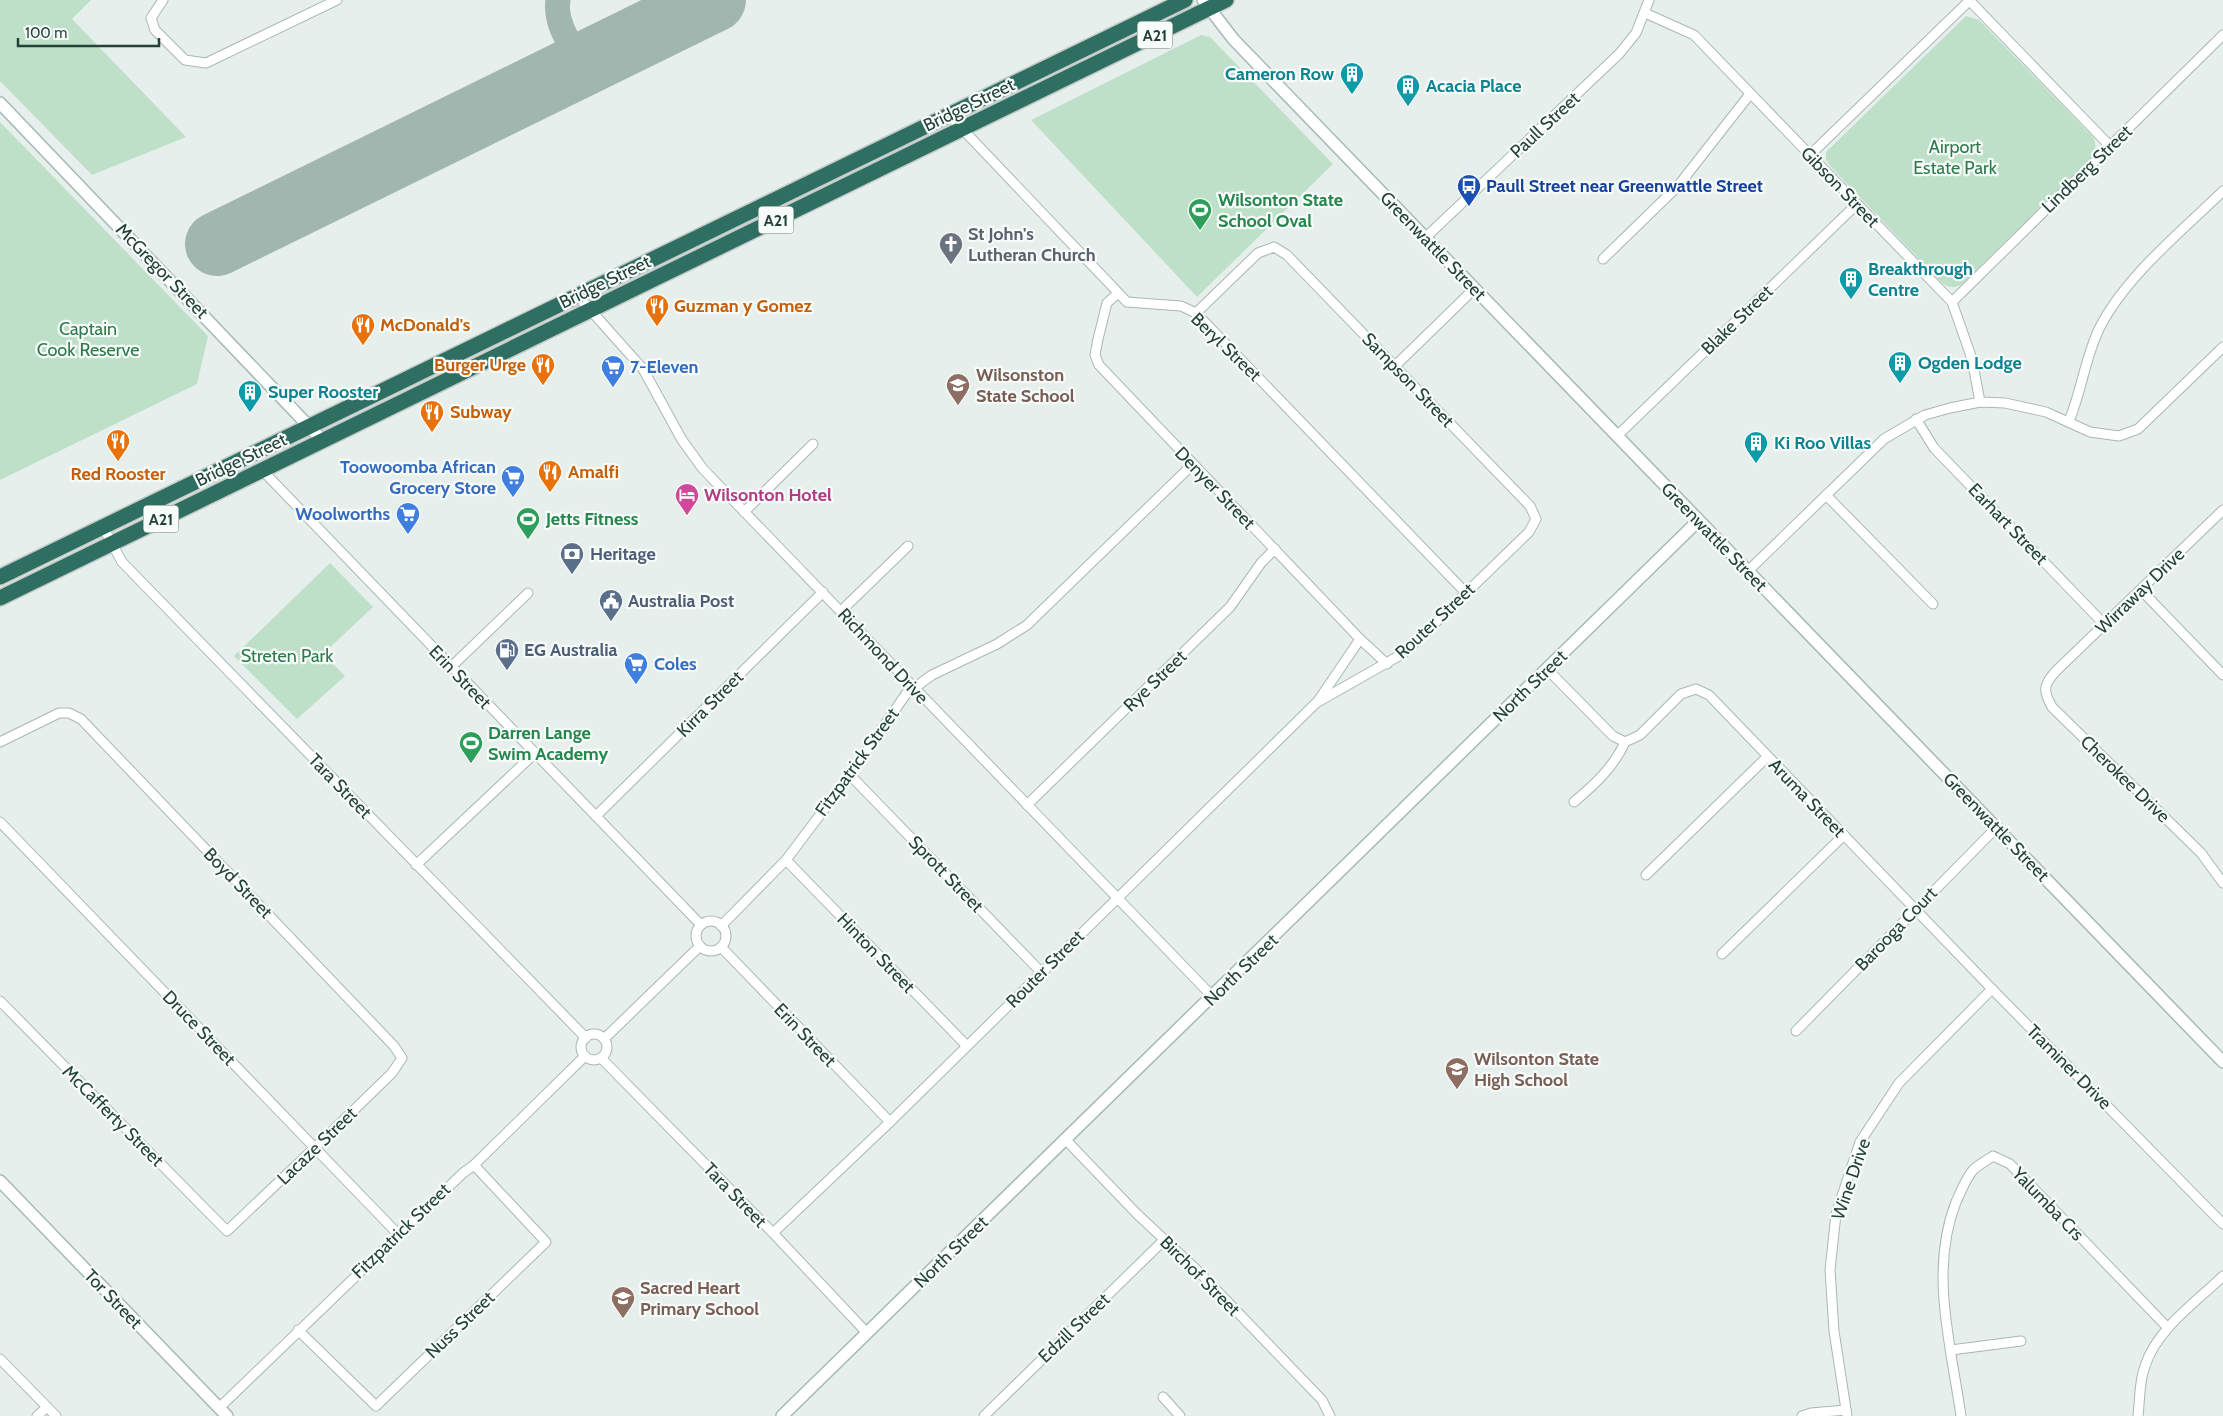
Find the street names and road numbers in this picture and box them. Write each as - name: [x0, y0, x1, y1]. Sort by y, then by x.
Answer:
- road number: A21: [1138, 22, 1172, 48]
- street label: Bridge Street: [920, 73, 1018, 137]
- street label: Paull Street: [1506, 87, 1584, 163]
- street label: Lindberg Street: [2037, 120, 2137, 218]
- street label: Gibson Street: [1796, 142, 1884, 232]
- street label: Greenwattle Street: [1375, 187, 1491, 305]
- road number: A21: [758, 206, 794, 234]
- street label: McGregor Street: [111, 219, 213, 323]
- street label: Bridge Street: [556, 250, 654, 314]
- street label: Blake Street: [1697, 281, 1777, 359]
- street label: Beryl Street: [1186, 308, 1266, 386]
- street label: Sampson Street: [1357, 328, 1459, 432]
- street label: Bridge Street: [192, 428, 290, 492]
- street label: Denyer Street: [1170, 442, 1260, 534]
- street label: Greenwattle Street: [1656, 478, 1772, 596]
- street label: Earhart Street: [1964, 479, 2052, 569]
- road number: A21: [144, 506, 178, 532]
- street label: Wirraway Drive: [2091, 543, 2189, 639]
- street label: Router Street: [1391, 578, 1479, 664]
- street label: Richmond Drive: [833, 604, 933, 708]
- street label: Erin Street: [424, 641, 496, 713]
- street label: North Street: [1488, 645, 1572, 727]
- street label: Rye Street: [1119, 646, 1191, 716]
- street label: Kirra Street: [672, 666, 748, 742]
- street label: Fitzpatrick Street: [810, 704, 904, 820]
- street label: Cherokee Drive: [2076, 731, 2174, 827]
- street label: Tara Street: [304, 749, 376, 823]
- street label: Aruma Street: [1764, 754, 1850, 842]
- street label: Greenwattle Street: [1938, 768, 2054, 886]
- street label: Sprott Street: [904, 831, 988, 917]
- street label: Boyd Street: [199, 843, 277, 923]
- street label: Barooga Court: [1850, 882, 1942, 976]
- street label: Hinton Street: [832, 908, 920, 998]
- street label: Router Street: [1001, 925, 1089, 1013]
- street label: North Street: [1199, 929, 1283, 1011]
- street label: Druce Street: [158, 986, 240, 1070]
- street label: Erin Street: [769, 999, 841, 1071]
- street label: Traminer Drive: [2022, 1020, 2116, 1114]
- street label: McCafferty Street: [58, 1061, 168, 1171]
- street label: Lacaze Street: [273, 1103, 361, 1189]
- street label: Wine Drive: [1827, 1135, 1875, 1223]
- street label: Tara Street: [699, 1158, 771, 1232]
- street label: Yalumba Crs: [2007, 1162, 2089, 1245]
- street label: Fitzpatrick Street: [347, 1179, 455, 1283]
- street label: North Street: [909, 1211, 993, 1293]
- street label: Birchof Street: [1155, 1231, 1245, 1321]
- street label: Tor Street: [79, 1265, 147, 1333]
- street label: Nuss Street: [421, 1287, 499, 1363]
- street label: Edzill Street: [1034, 1289, 1114, 1367]

